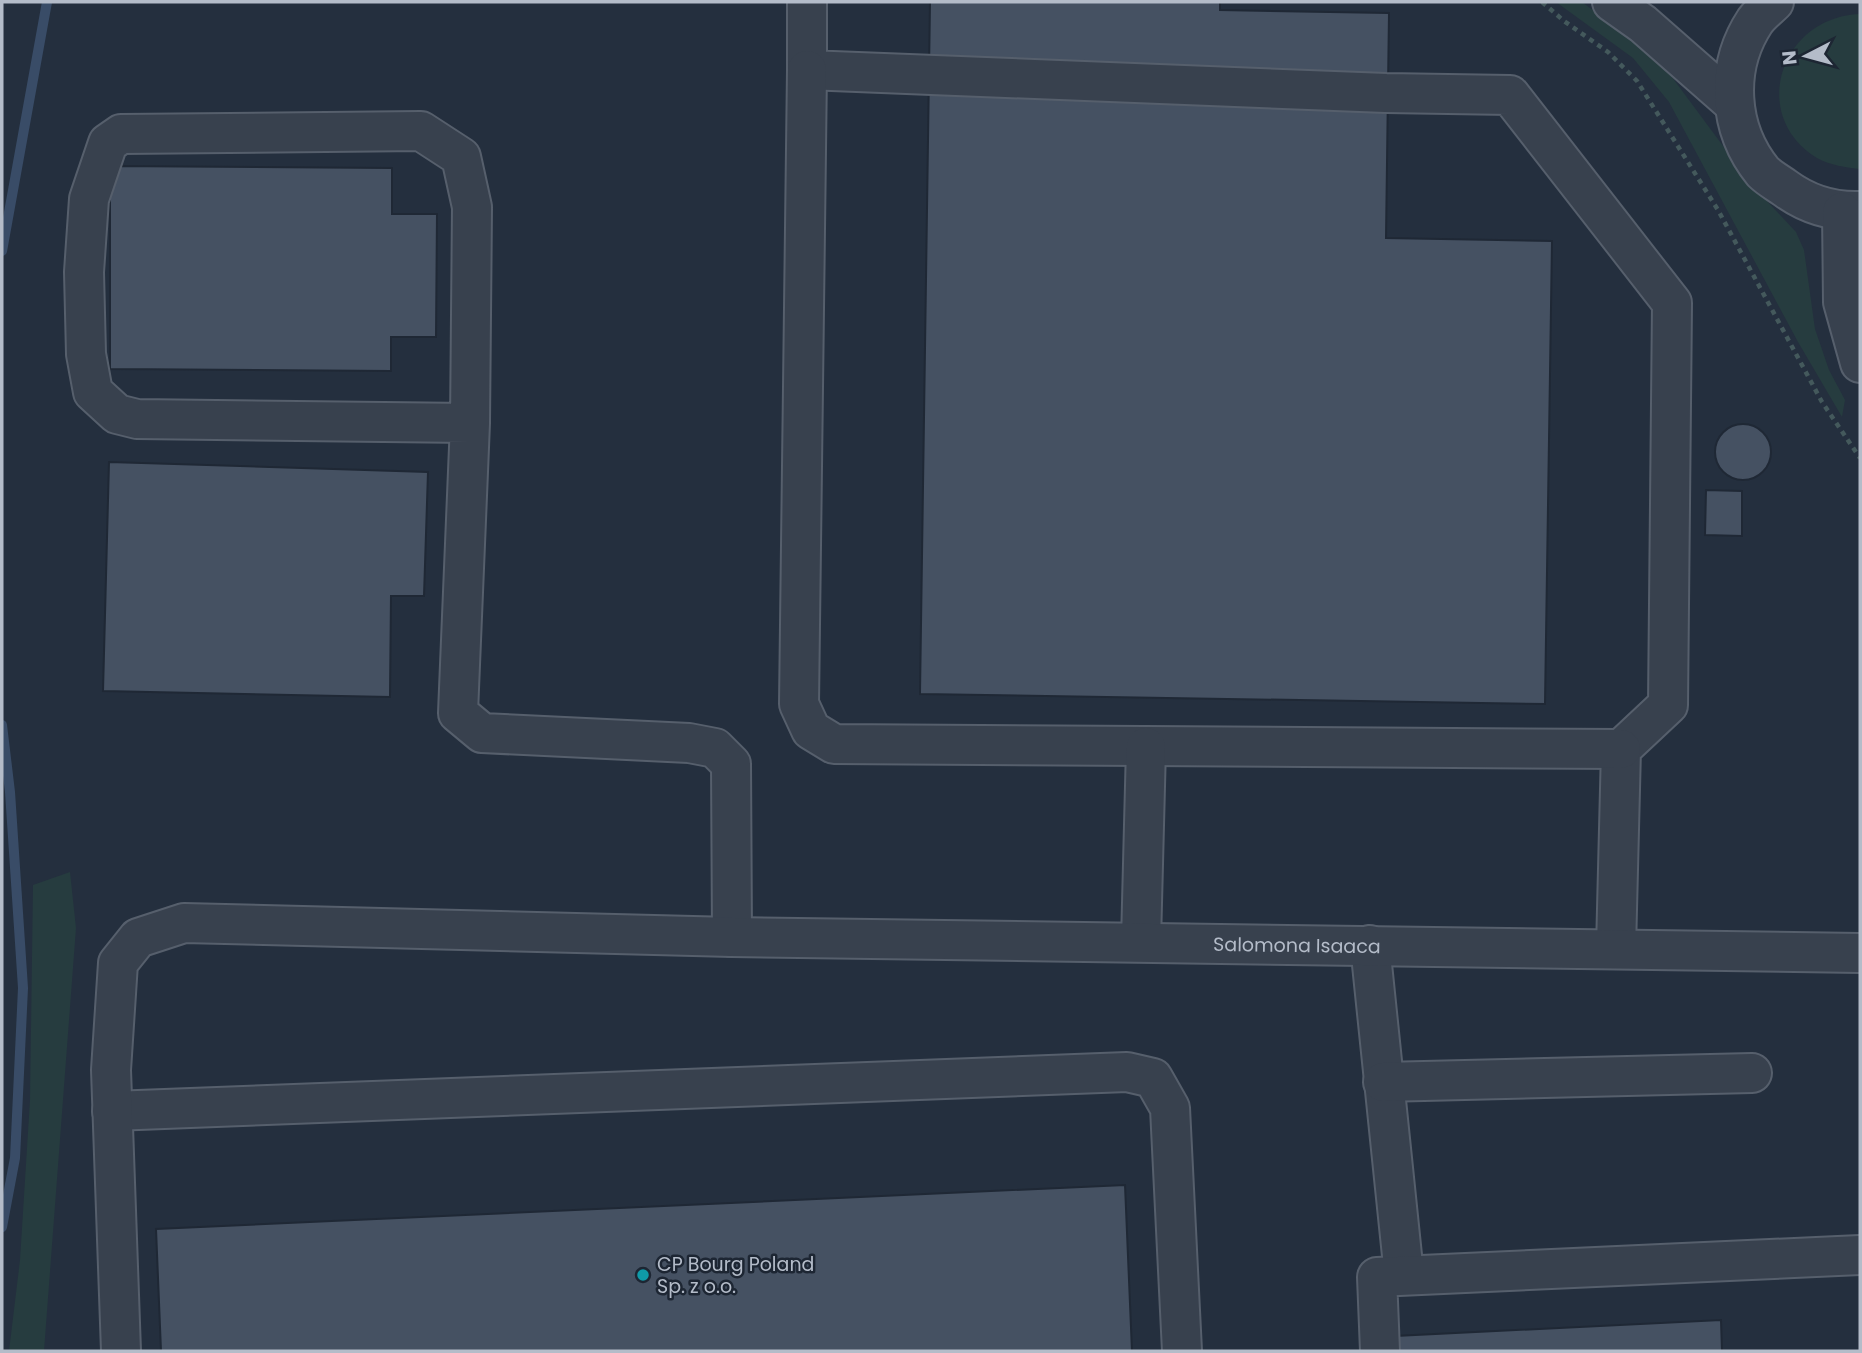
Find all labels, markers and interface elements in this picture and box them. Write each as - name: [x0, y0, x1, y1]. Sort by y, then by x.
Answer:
- north arrow: [1771, 21, 1841, 91]
- text: N: [1775, 49, 1804, 66]
- street label: Salomona Isaaca: [1213, 931, 1381, 960]
- place label: CP Bourg Poland Sp. z o.o.: [657, 1251, 814, 1300]
- marker: CP Bourg Poland Sp. z o.o.: [635, 1267, 651, 1283]

